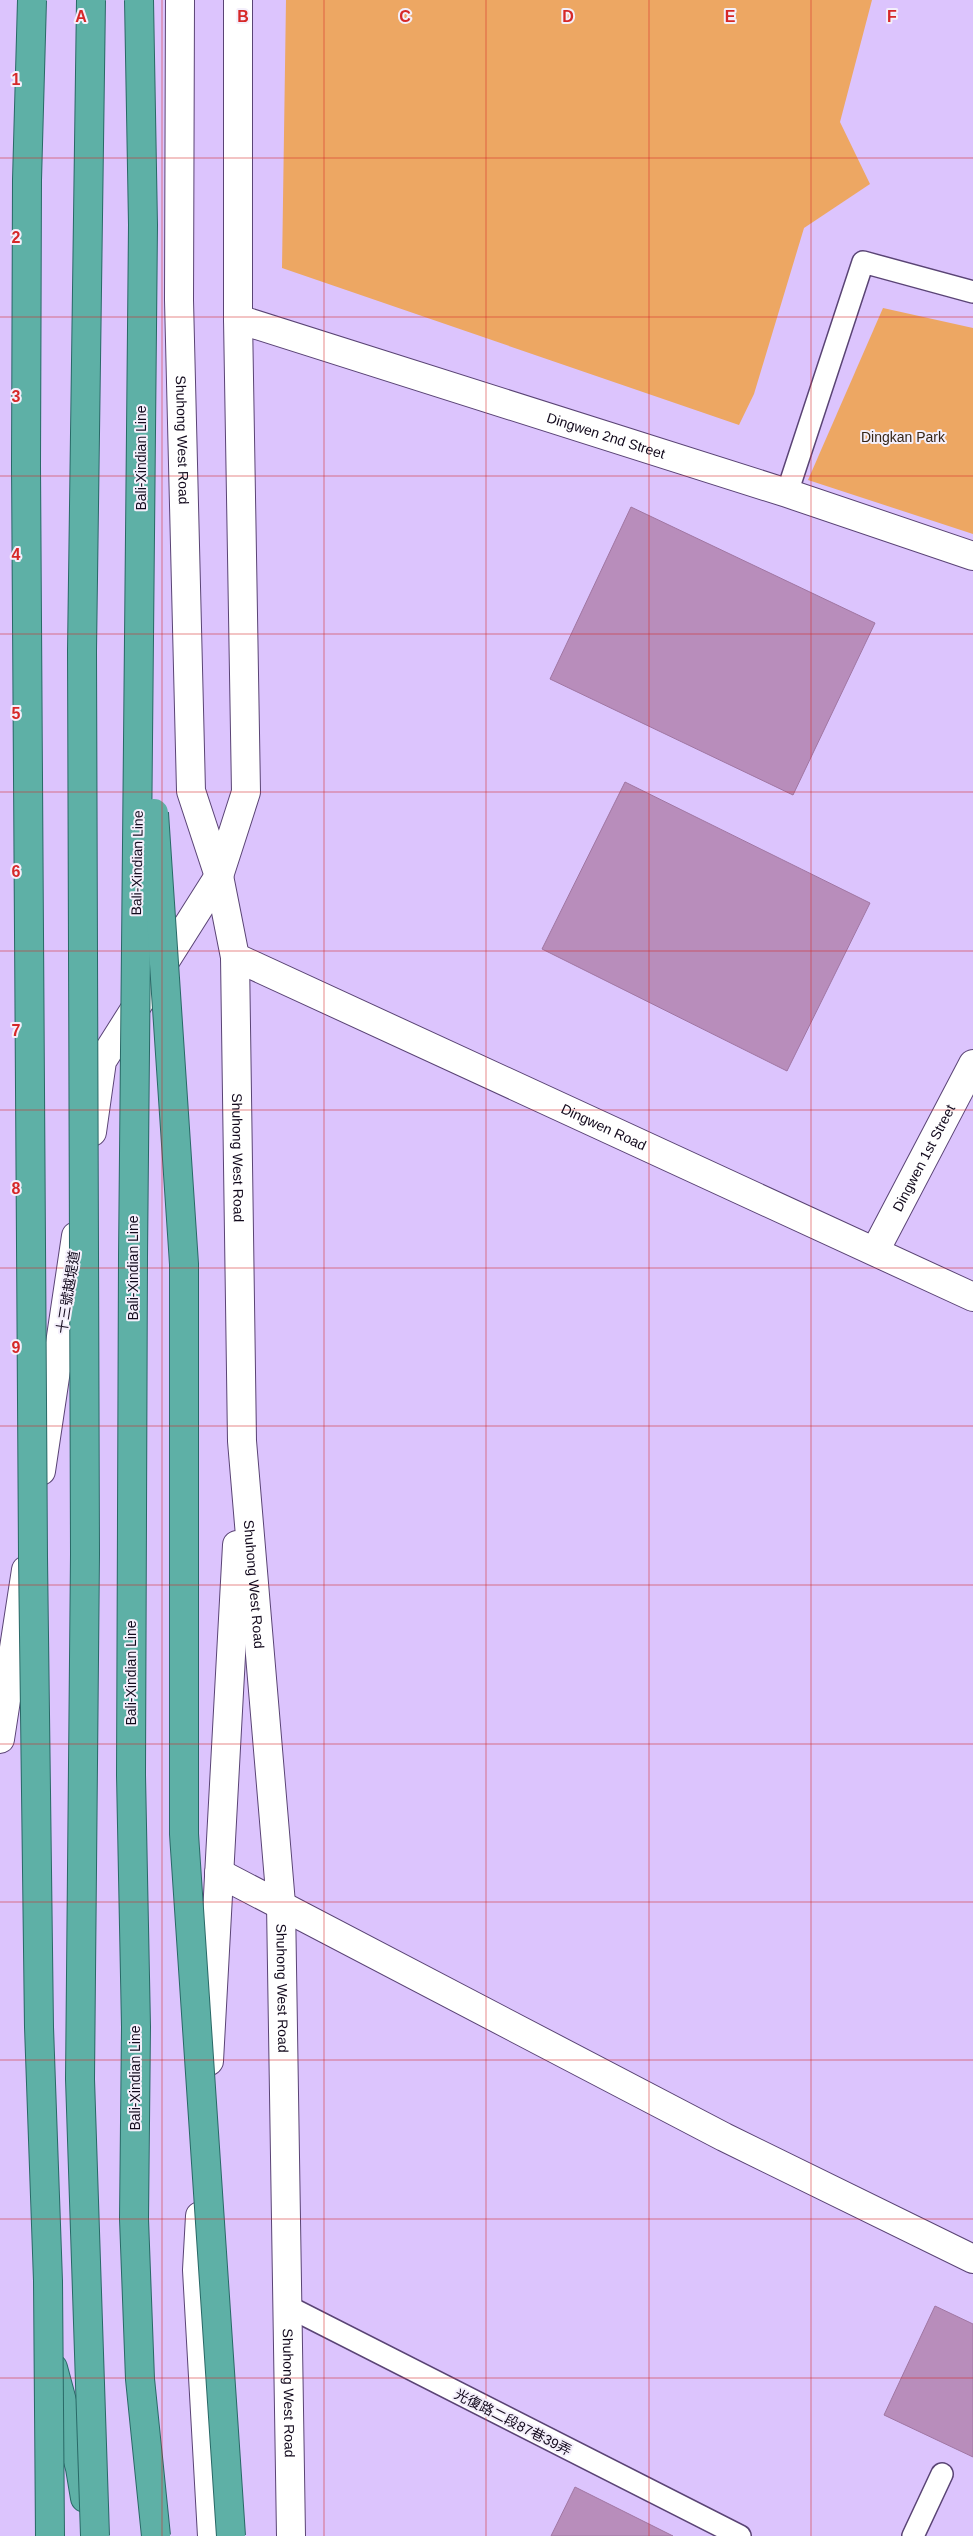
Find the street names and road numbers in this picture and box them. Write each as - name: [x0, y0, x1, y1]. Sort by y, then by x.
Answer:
- street label: Shuhong West Road: [173, 375, 192, 505]
- street label: Bali-Xindian Line: [133, 405, 149, 511]
- street label: Dingwen 2nd Street: [545, 409, 667, 462]
- street label: Bali-Xindian Line: [128, 810, 146, 916]
- street label: Shuhong West Road: [229, 1093, 247, 1222]
- street label: Dingwen Road: [559, 1100, 649, 1153]
- street label: Dingwen 1st Street: [889, 1102, 958, 1214]
- street label: Bali-Xindian Line: [125, 1215, 141, 1321]
- street label: 十三號越堤道: [54, 1249, 82, 1335]
- street label: Shuhong West Road: [241, 1519, 267, 1649]
- street label: Bali-Xindian Line: [123, 1620, 139, 1726]
- street label: Shuhong West Road: [273, 1923, 291, 2053]
- street label: Bali-Xindian Line: [127, 2025, 143, 2131]
- street label: Shuhong West Road: [280, 2328, 298, 2458]
- street label: 光復路二段87巷39弄: [452, 2386, 574, 2458]

